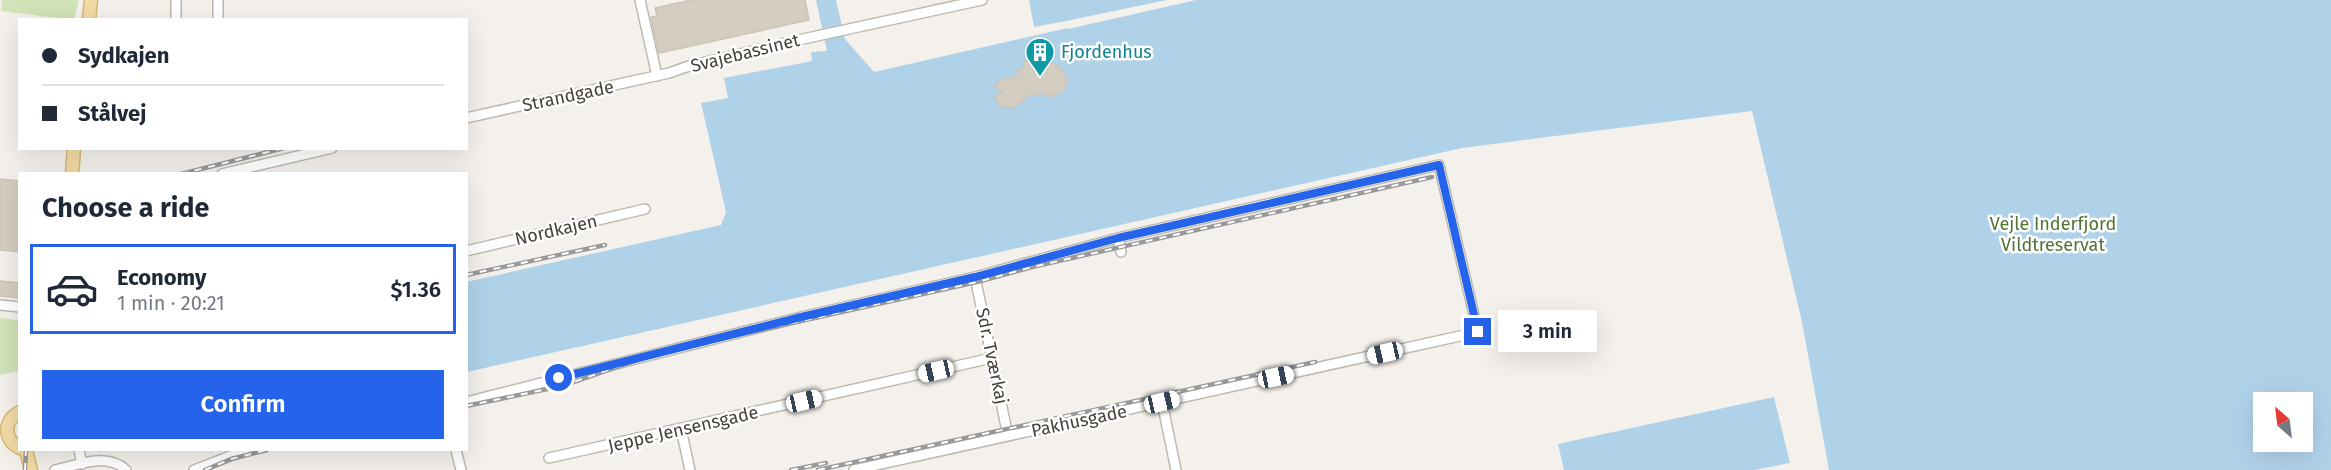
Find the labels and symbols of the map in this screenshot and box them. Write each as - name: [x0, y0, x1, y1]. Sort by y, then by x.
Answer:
- street label: Svajebassinet: [688, 29, 802, 77]
- building icon: Fjordenhus: [1024, 36, 1056, 78]
- place label: Fjordenhus: [1061, 41, 1152, 63]
- street label: Strandgade: [520, 76, 616, 116]
- street label: Nordkajen: [513, 210, 599, 250]
- park label: Vejle Inderfjord Vildtreservat: [1990, 213, 2116, 256]
- street label: Sdr. Tværkaj: [971, 306, 1013, 406]
- callout: 3 min: [1499, 311, 1598, 353]
- route end: [1464, 318, 1491, 345]
- car: [1365, 340, 1405, 366]
- car: [916, 358, 956, 384]
- route start: [545, 364, 572, 391]
- car: [1257, 364, 1295, 390]
- car: [784, 388, 824, 414]
- car: [1142, 389, 1182, 415]
- north arrow: [2253, 392, 2313, 452]
- street label: Pakhusgade: [1029, 400, 1129, 442]
- street label: Jeppe Jensensgade: [606, 401, 760, 457]

